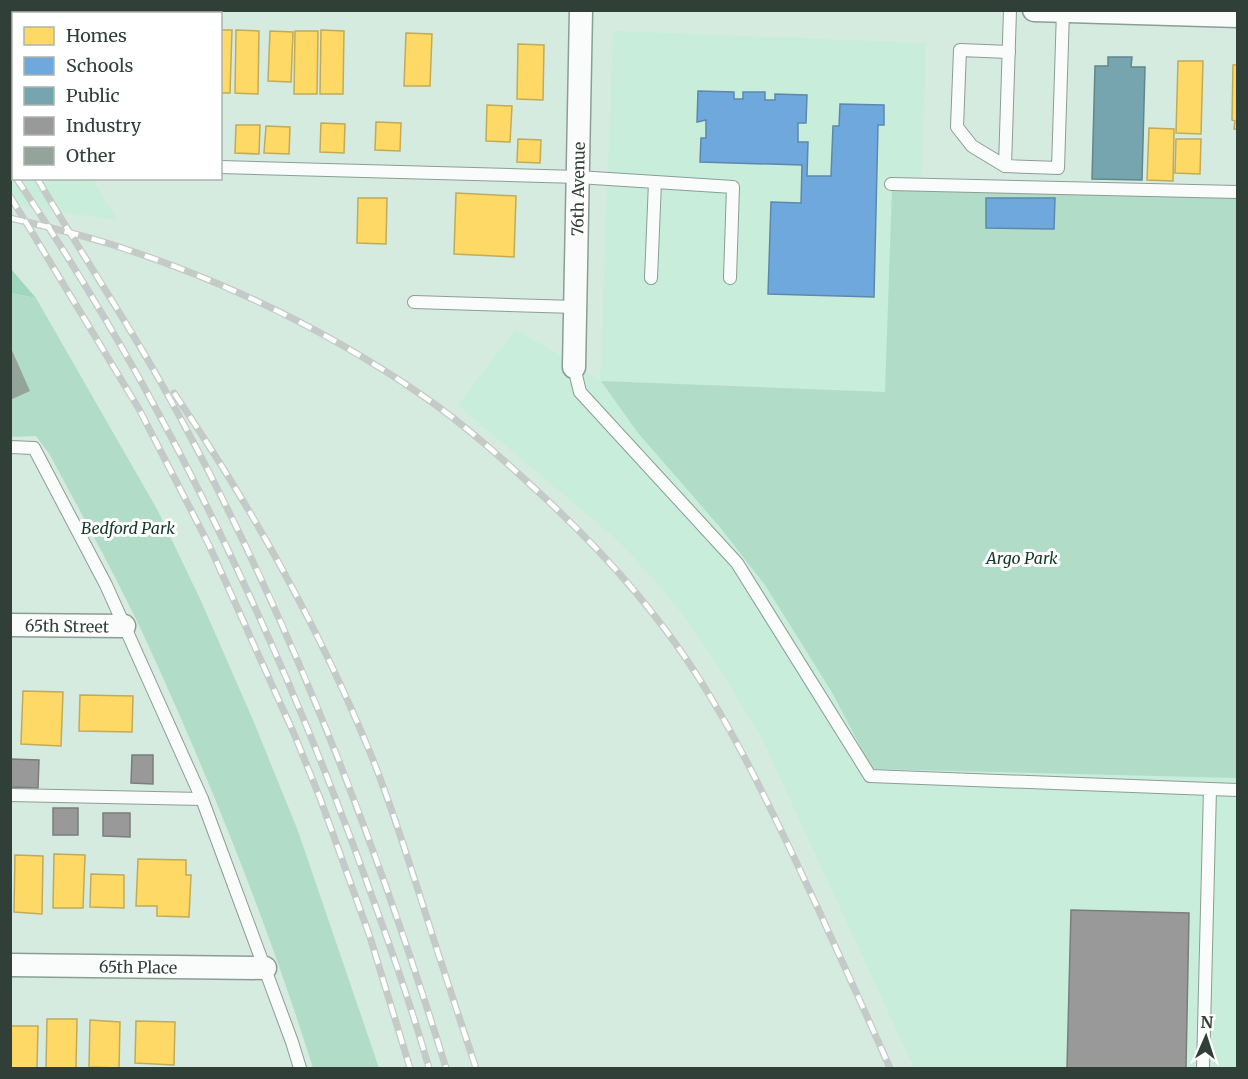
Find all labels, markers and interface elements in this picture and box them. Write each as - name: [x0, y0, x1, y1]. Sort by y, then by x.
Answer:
- legend: [12, 12, 222, 180]
- text: Homes: [66, 24, 127, 47]
- text: Schools: [66, 54, 134, 77]
- text: Public: [66, 84, 120, 107]
- text: Industry: [66, 114, 142, 137]
- street label: 76th Avenue: [567, 142, 589, 236]
- text: Other: [66, 144, 116, 167]
- park label: Bedford Park: [81, 518, 175, 538]
- park label: Argo Park: [984, 548, 1058, 568]
- street label: 65th Street: [25, 615, 110, 637]
- street label: 65th Place: [99, 956, 177, 978]
- north arrow: [1176, 1007, 1236, 1067]
- text: N: [1200, 1012, 1214, 1032]

